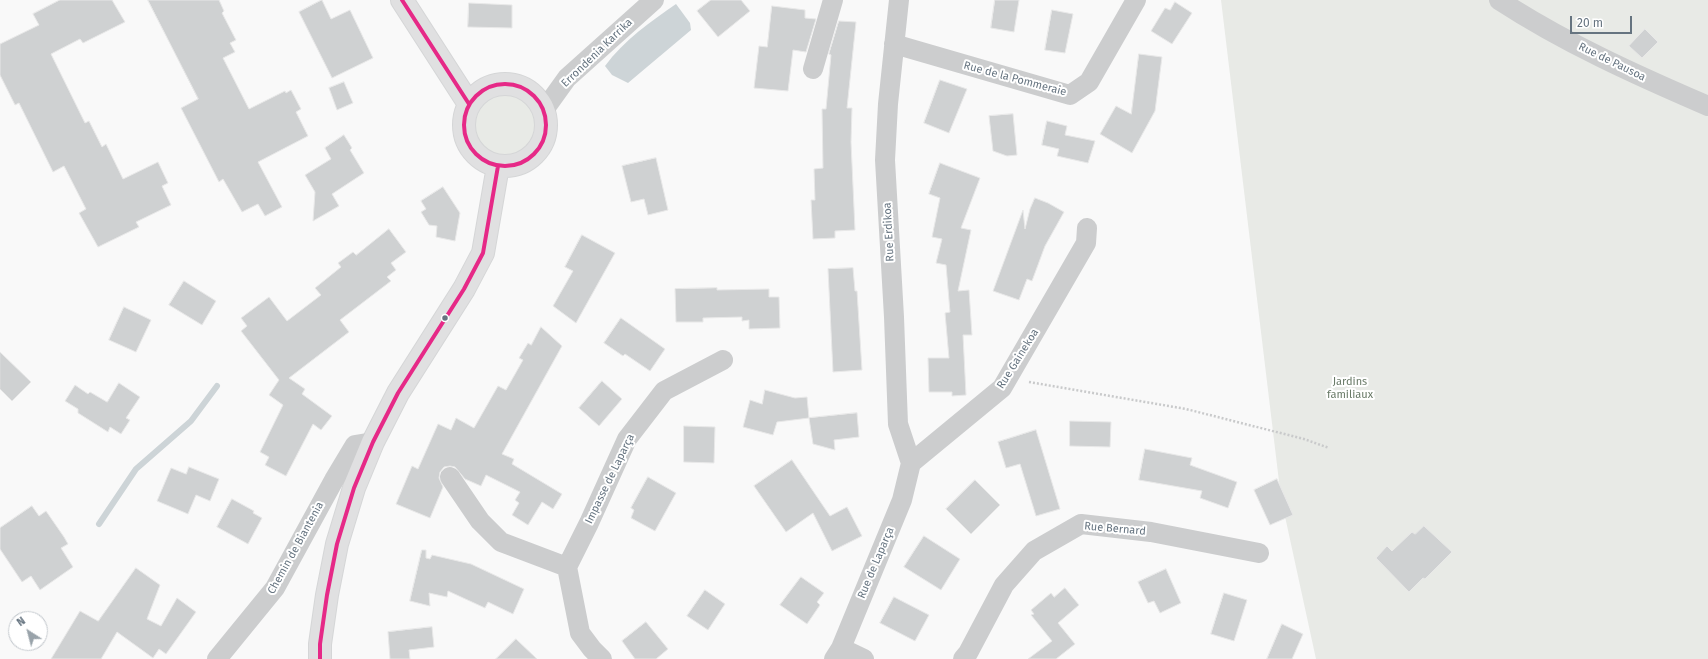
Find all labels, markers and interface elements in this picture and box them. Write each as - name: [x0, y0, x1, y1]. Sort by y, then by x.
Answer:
- scale bar: [1572, 8, 1634, 34]
- street label: Errondenia Karrika: [559, 16, 635, 90]
- text: 20 m: [1577, 16, 1603, 30]
- street label: Rue de Pausoa: [1576, 40, 1648, 84]
- street label: Rue de la Pommeraie: [962, 59, 1068, 99]
- street label: Rue Erdikoa: [881, 202, 897, 262]
- unlabelled marker: [440, 313, 450, 323]
- street label: Rue Gainekoa: [994, 327, 1042, 391]
- park label: Jardins familiaux: [1327, 375, 1373, 401]
- street label: Impasse de Laparça: [583, 432, 637, 526]
- street label: Chemin de Biantenia: [265, 500, 327, 596]
- street label: Rue Bernard: [1084, 520, 1146, 538]
- street label: Rue de Laparça: [855, 525, 897, 601]
- north arrow: [8, 611, 48, 651]
- text: N: [14, 614, 28, 629]

